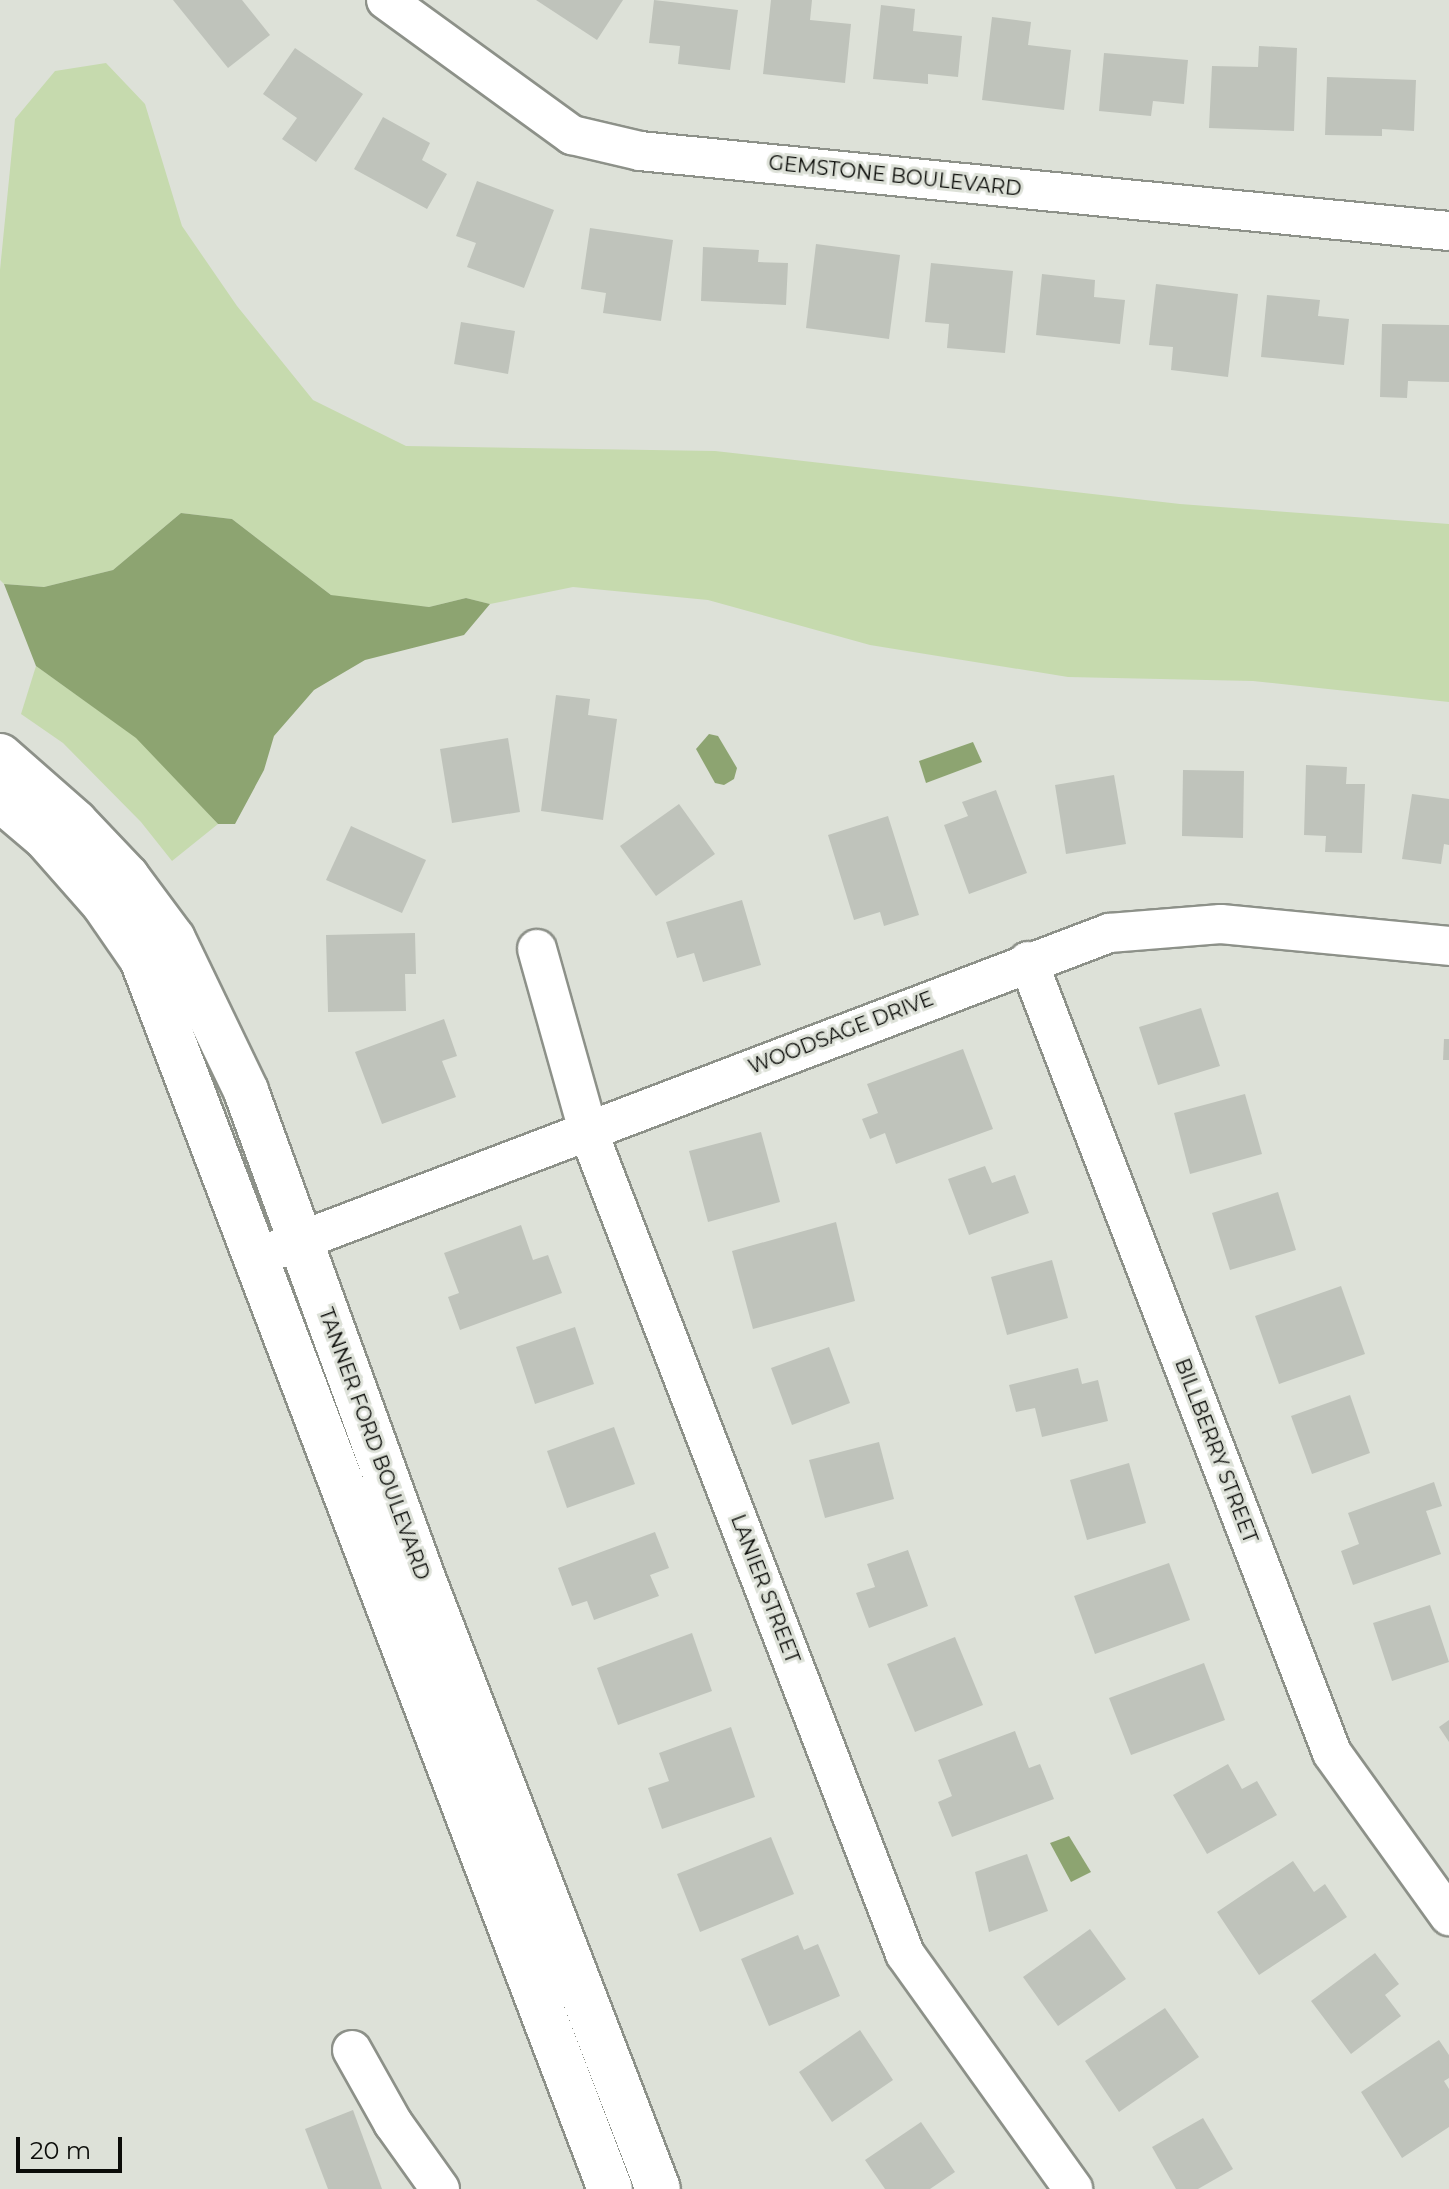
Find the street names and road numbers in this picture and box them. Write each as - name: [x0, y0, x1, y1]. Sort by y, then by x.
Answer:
- street label: GEMSTONE BOULEVARD: [767, 151, 1023, 201]
- street label: WOODSAGE DRIVE: [745, 987, 937, 1079]
- street label: TANNER FORD BOULEVARD: [314, 1305, 434, 1583]
- street label: BILLBERRY STREET: [1170, 1355, 1262, 1547]
- street label: LANIER STREET: [726, 1511, 804, 1667]

